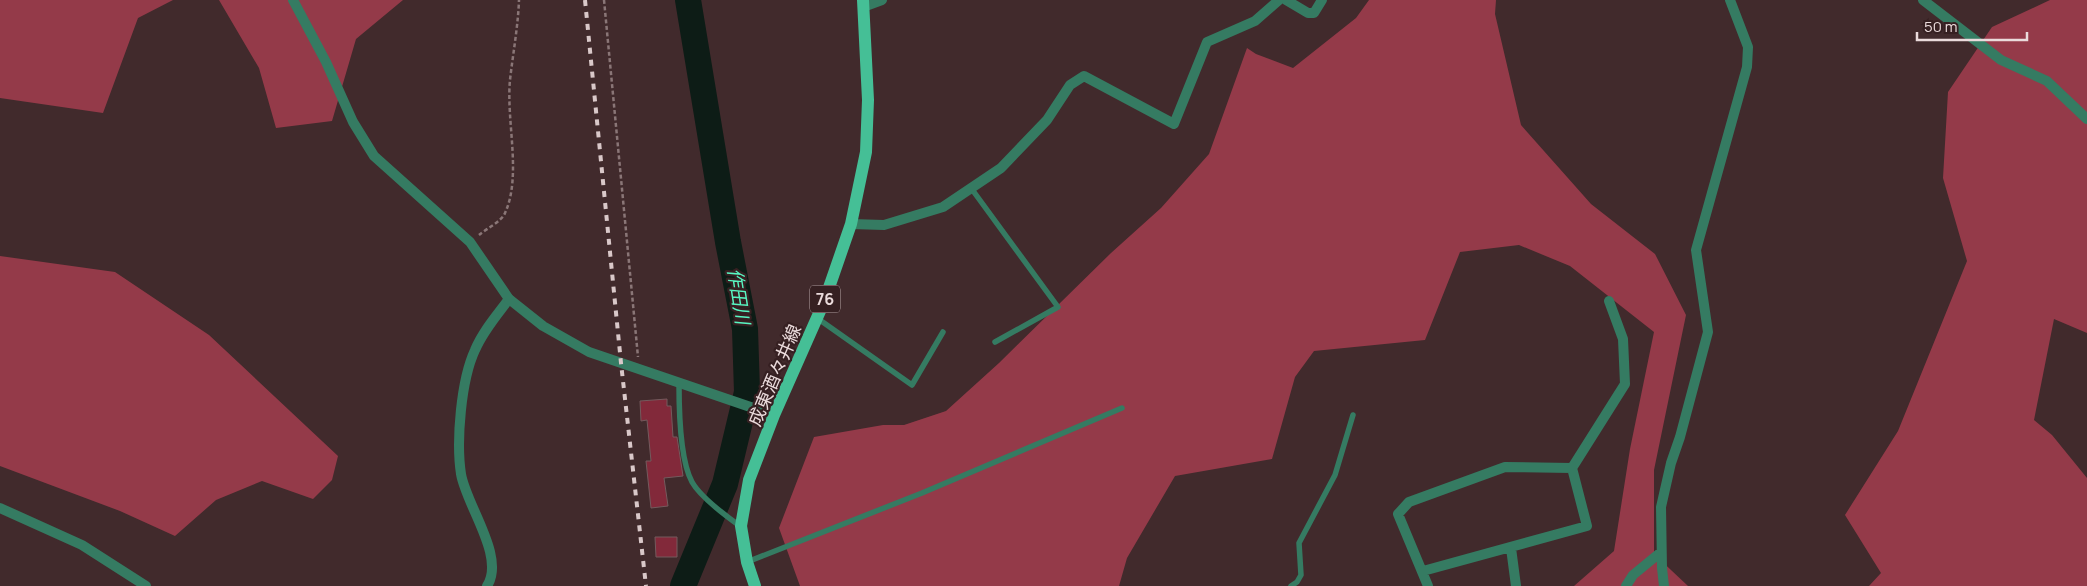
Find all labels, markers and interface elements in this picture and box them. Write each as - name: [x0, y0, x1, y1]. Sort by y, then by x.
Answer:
- scale bar: [1917, 10, 2027, 42]
- text: 50 m: [1924, 16, 1958, 37]
- water label: 作田川: [722, 266, 757, 328]
- road number: 76: [810, 286, 840, 312]
- street label: 成東酒々井線: [742, 321, 806, 429]

